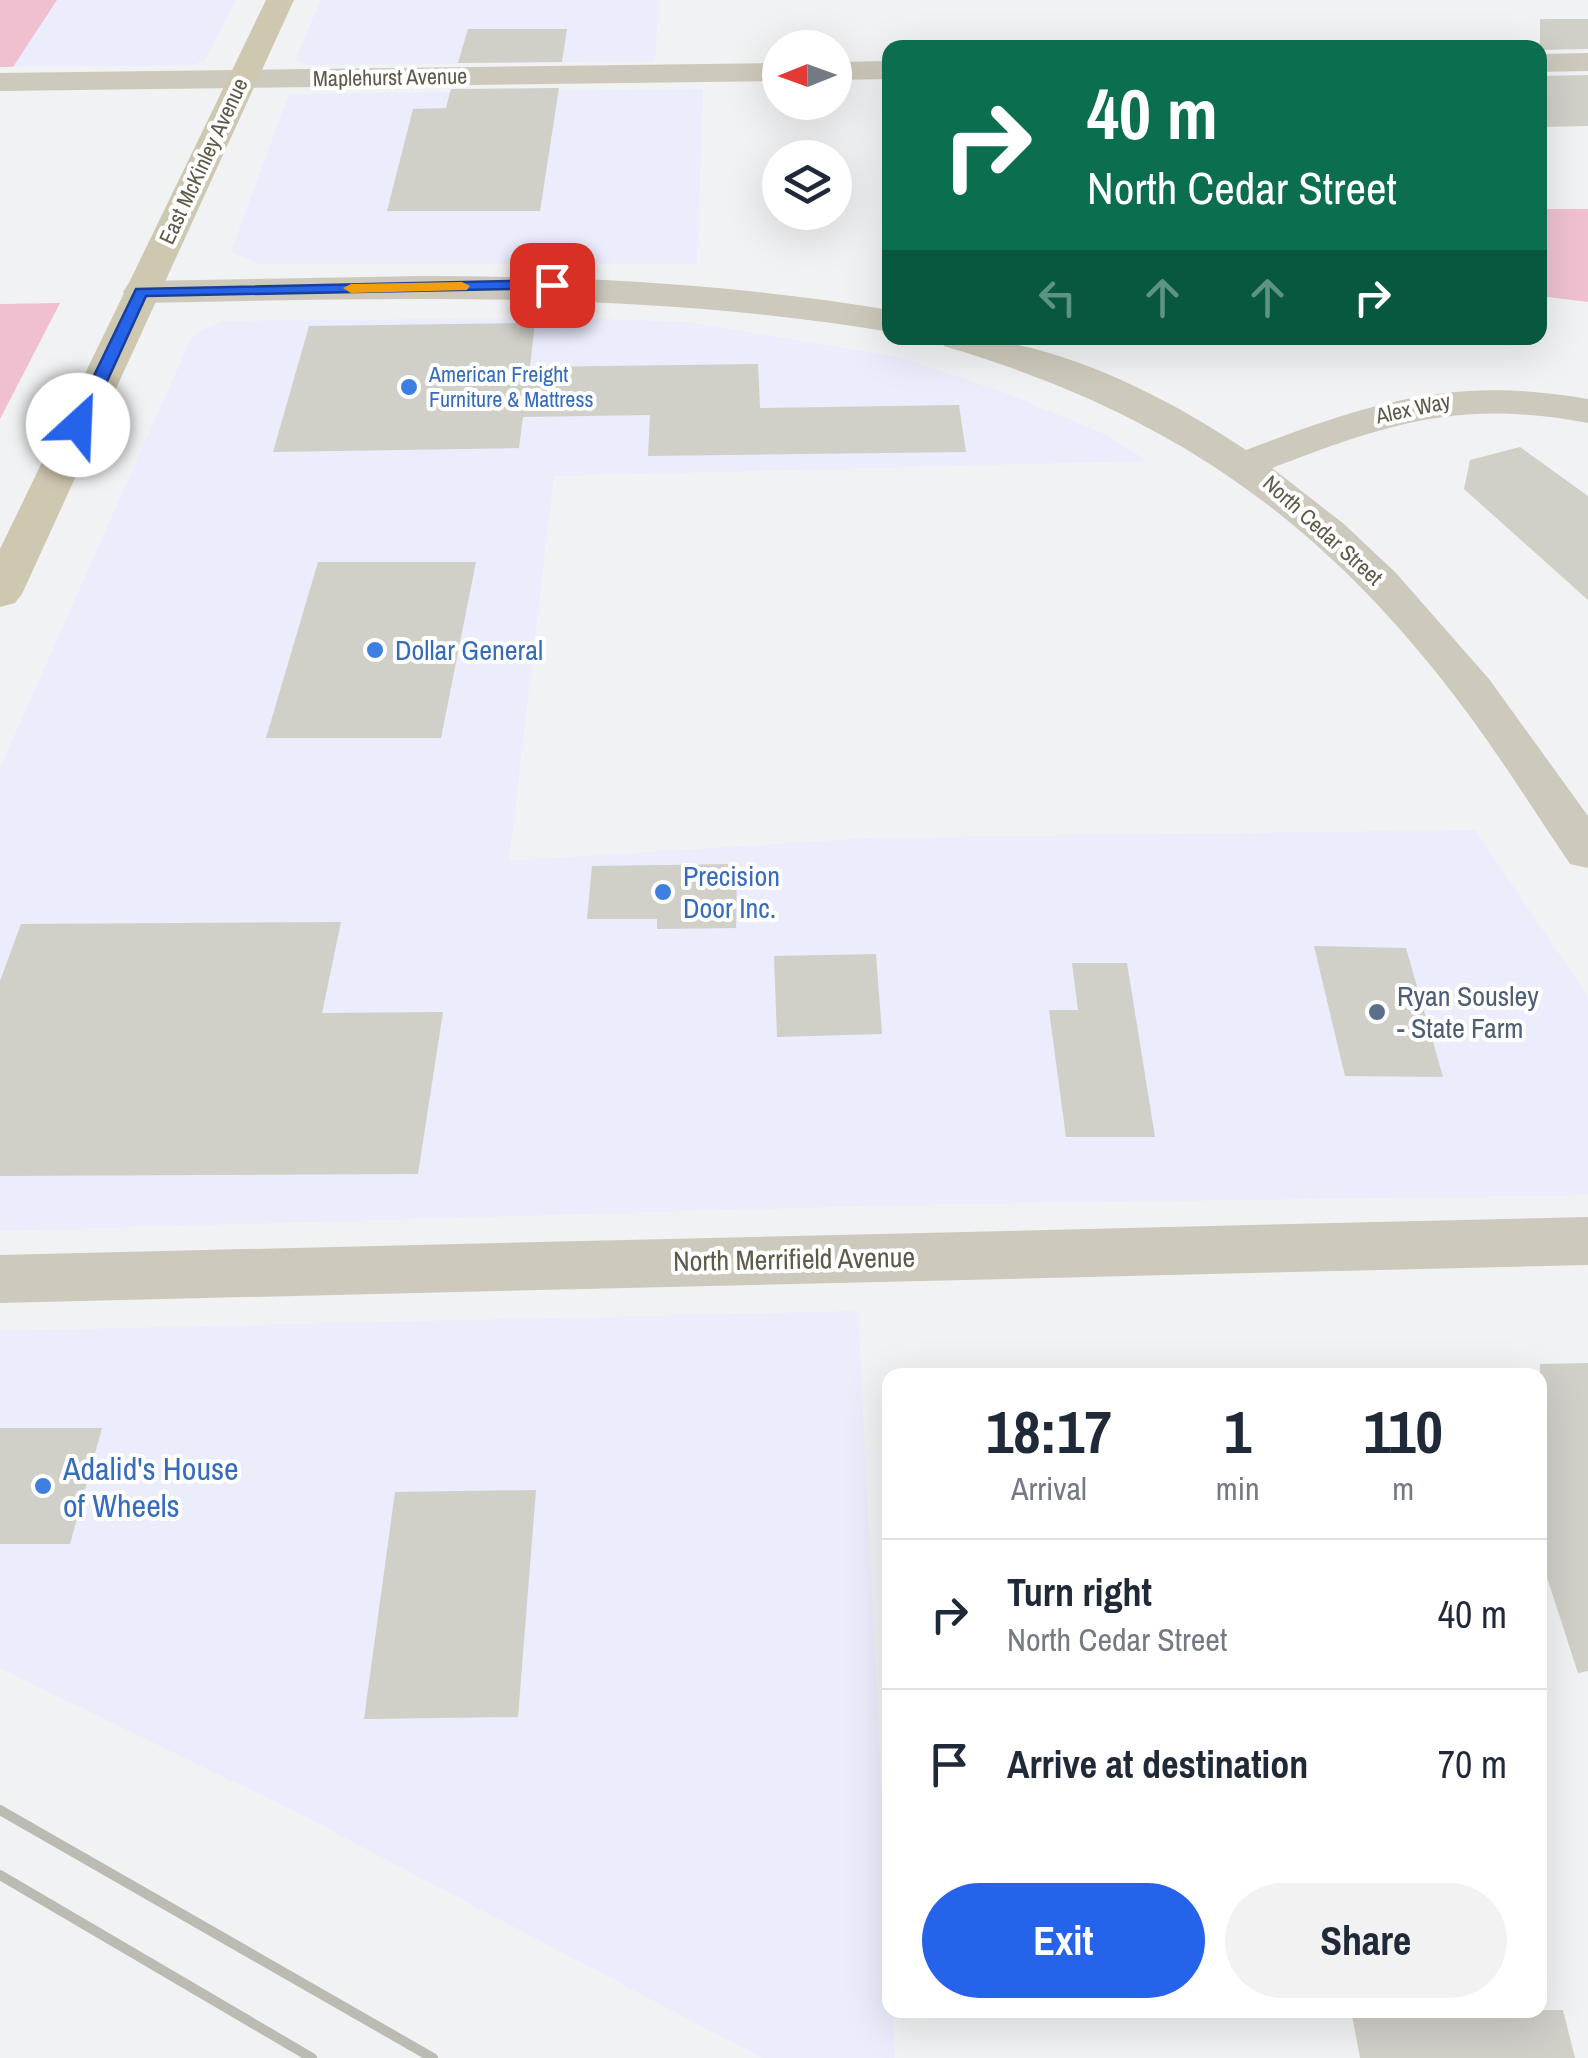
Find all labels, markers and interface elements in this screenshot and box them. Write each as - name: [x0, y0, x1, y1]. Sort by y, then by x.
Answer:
- north arrow: [762, 30, 852, 120]
- map controls: [762, 30, 852, 230]
- street label: Maplehurst Avenue: [313, 61, 467, 93]
- text: 40 m: [1087, 67, 1218, 161]
- street label: East McKinley Avenue: [151, 73, 255, 249]
- icon: right: [922, 80, 1052, 210]
- button: layers: [762, 140, 852, 230]
- text: North Cedar Street: [1087, 157, 1397, 218]
- pin: [510, 243, 595, 328]
- icon: arrive: [525, 258, 580, 313]
- icon: left: [1030, 270, 1085, 325]
- icon: ahead: [1135, 270, 1190, 325]
- icon: ahead: [1240, 270, 1295, 325]
- icon: right: [1345, 270, 1400, 325]
- place label: American Freight Furniture & Mattress: [428, 359, 593, 414]
- position arrow: [26, 373, 130, 477]
- marker: American Freight Furniture & Mattress: [398, 376, 420, 398]
- street label: Alex Way: [1372, 385, 1453, 431]
- street label: North Cedar Street: [1257, 468, 1389, 592]
- place label: Dollar General: [395, 631, 543, 669]
- marker: Dollar General: [364, 639, 386, 661]
- place label: Precision Door Inc.: [683, 857, 780, 927]
- marker: Precision Door Inc.: [652, 881, 674, 903]
- place label: Ryan Sousley - State Farm: [1397, 977, 1539, 1047]
- marker: Ryan Sousley - State Farm: [1366, 1001, 1388, 1023]
- street label: North Merrifield Avenue: [673, 1238, 915, 1280]
- text: 18:17: [986, 1391, 1112, 1472]
- text: 1: [1224, 1391, 1251, 1472]
- text: 110: [1364, 1391, 1443, 1472]
- place label: Adalid's House of Wheels: [62, 1447, 239, 1527]
- text: Arrival: [1011, 1467, 1087, 1510]
- text: min: [1216, 1467, 1260, 1510]
- text: m: [1392, 1467, 1414, 1510]
- marker: Adalid's House of Wheels: [32, 1475, 54, 1497]
- text: Turn right: [1007, 1567, 1152, 1618]
- icon: right: [922, 1587, 977, 1642]
- text: 40 m: [1438, 1589, 1507, 1640]
- text: North Cedar Street: [1007, 1618, 1227, 1661]
- icon: arrive: [922, 1737, 977, 1792]
- text: Arrive at destination: [1007, 1739, 1308, 1790]
- text: 70 m: [1438, 1739, 1507, 1790]
- button: Exit: [922, 1883, 1205, 1998]
- button: Share: [1225, 1883, 1507, 1998]

